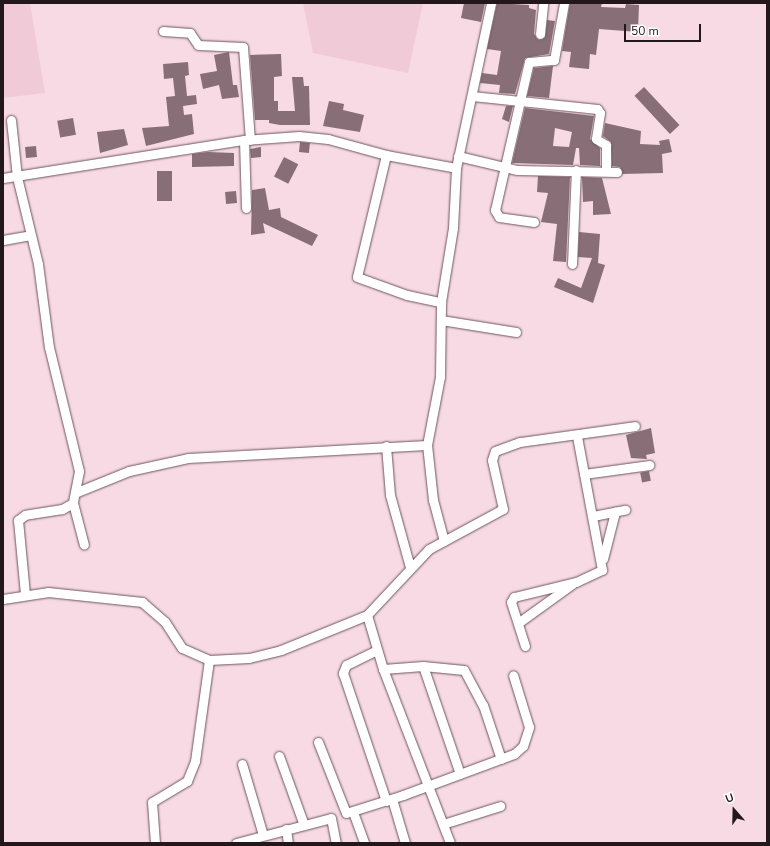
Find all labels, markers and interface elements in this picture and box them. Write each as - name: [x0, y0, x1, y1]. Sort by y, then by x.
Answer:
- scale bar: [626, 16, 703, 42]
- text: 50 m: [631, 23, 659, 39]
- north arrow: [714, 790, 754, 830]
- text: U: [723, 790, 736, 807]

